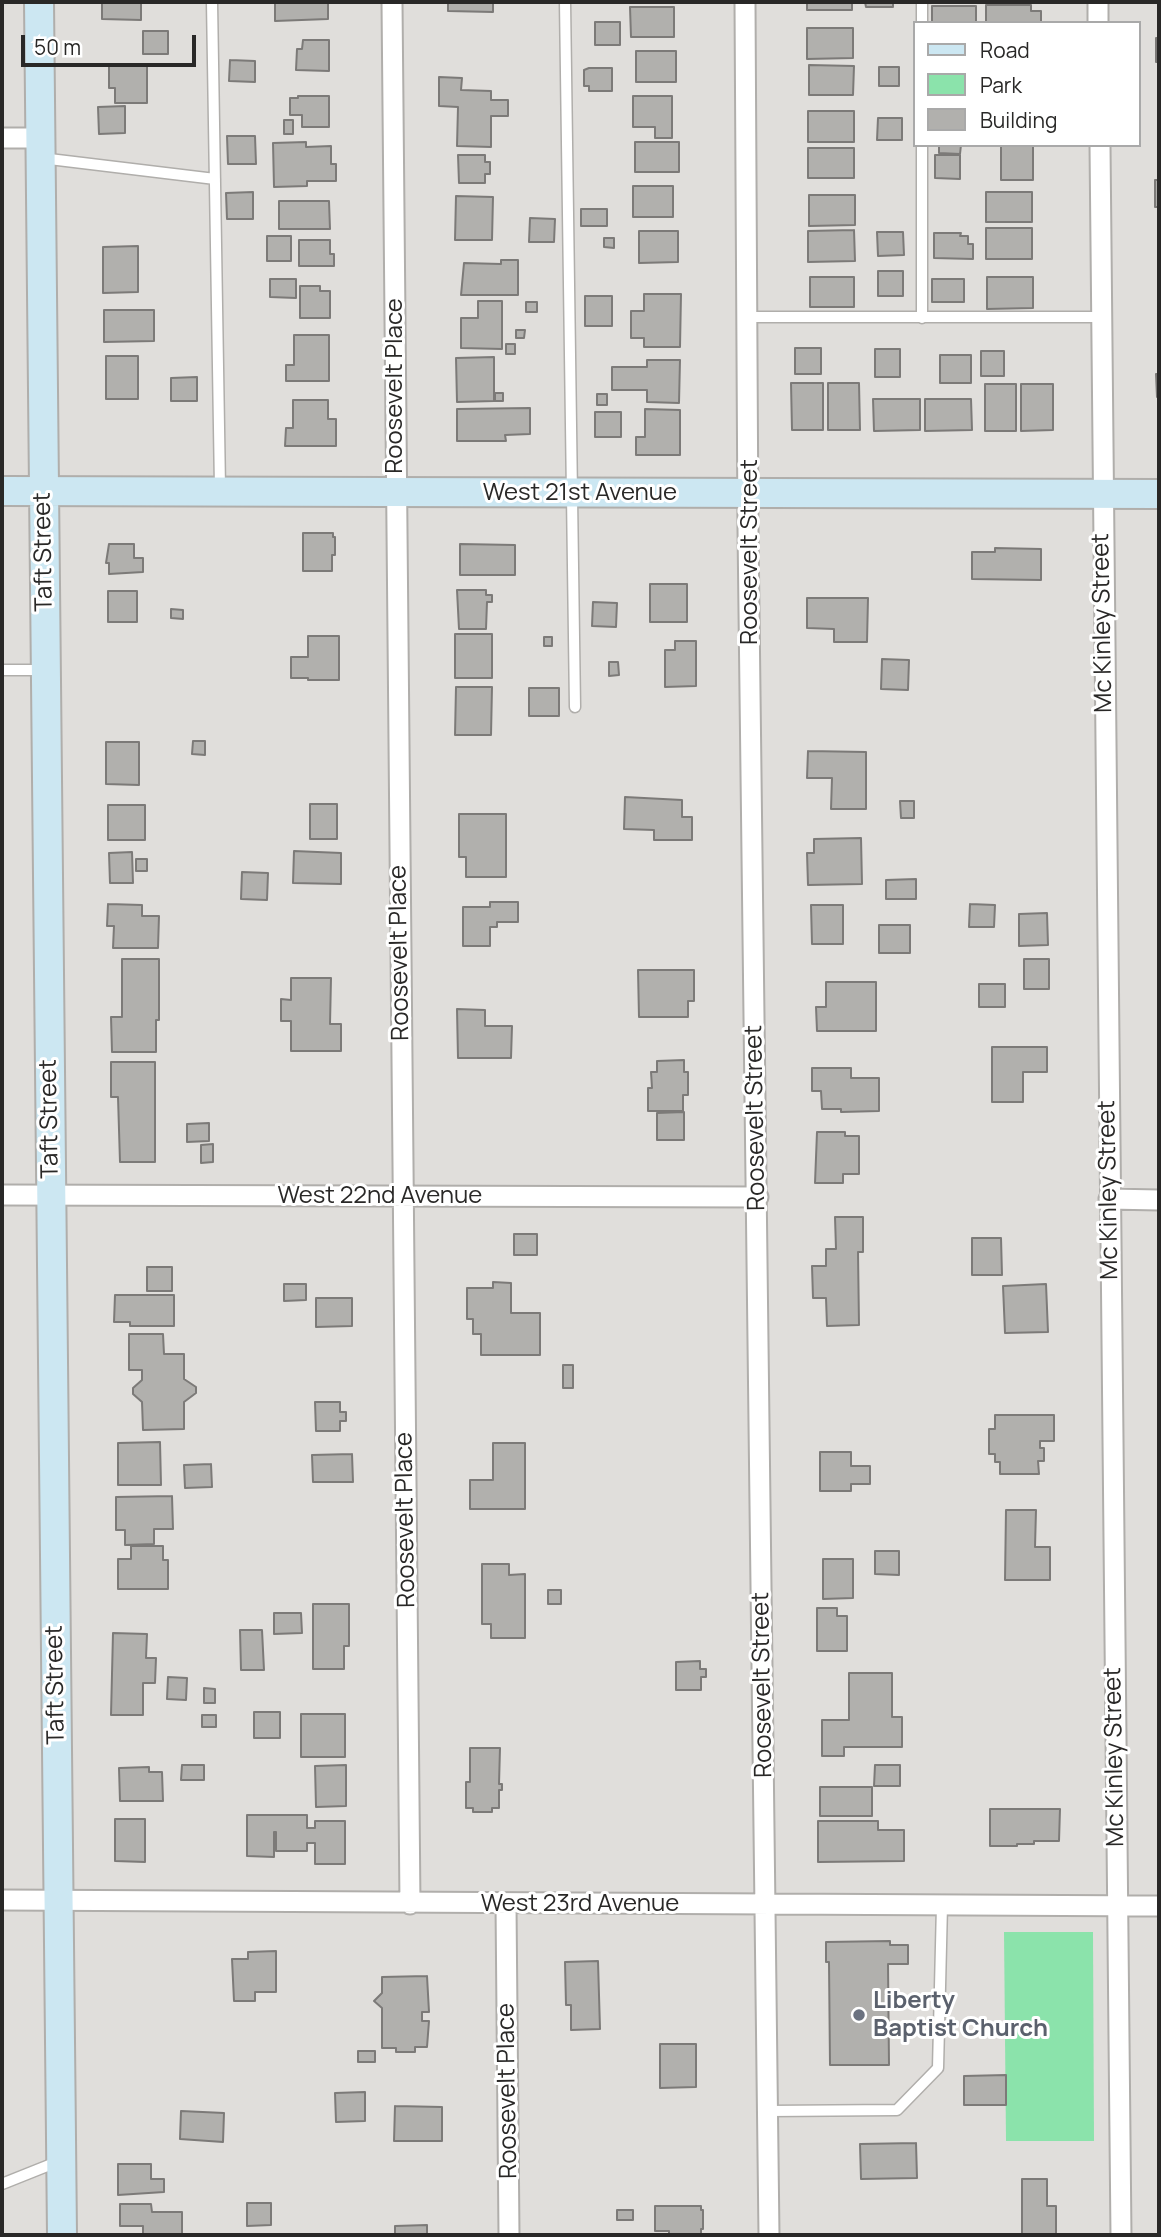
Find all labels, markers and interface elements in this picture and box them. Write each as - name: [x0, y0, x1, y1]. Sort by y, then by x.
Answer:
- scale bar: [24, 21, 200, 65]
- legend: [912, 21, 1140, 147]
- text: 50 m: [34, 33, 81, 61]
- text: Road: [980, 36, 1030, 64]
- text: Park: [980, 71, 1022, 99]
- text: Building: [980, 106, 1057, 134]
- street label: Roosevelt Place: [381, 298, 409, 474]
- street label: Roosevelt Street: [736, 459, 764, 645]
- street label: West 21st Avenue: [483, 479, 677, 507]
- street label: Taft Street: [29, 492, 59, 612]
- street label: Mc Kinley Street: [1087, 533, 1119, 713]
- street label: Roosevelt Place: [384, 865, 416, 1041]
- street label: Roosevelt Street: [740, 1025, 772, 1211]
- street label: Taft Street: [35, 1059, 65, 1179]
- street label: Mc Kinley Street: [1093, 1100, 1125, 1280]
- street label: West 22nd Avenue: [278, 1182, 482, 1210]
- street label: Roosevelt Place: [390, 1432, 422, 1608]
- street label: Roosevelt Street: [747, 1592, 779, 1778]
- street label: Taft Street: [41, 1625, 71, 1745]
- street label: Mc Kinley Street: [1099, 1667, 1131, 1847]
- street label: West 23rd Avenue: [481, 1890, 679, 1918]
- place label: Liberty Baptist Church: [873, 1987, 1048, 2043]
- street label: Roosevelt Place: [492, 2003, 524, 2179]
- marker: Liberty Baptist Church: [851, 2007, 867, 2023]

